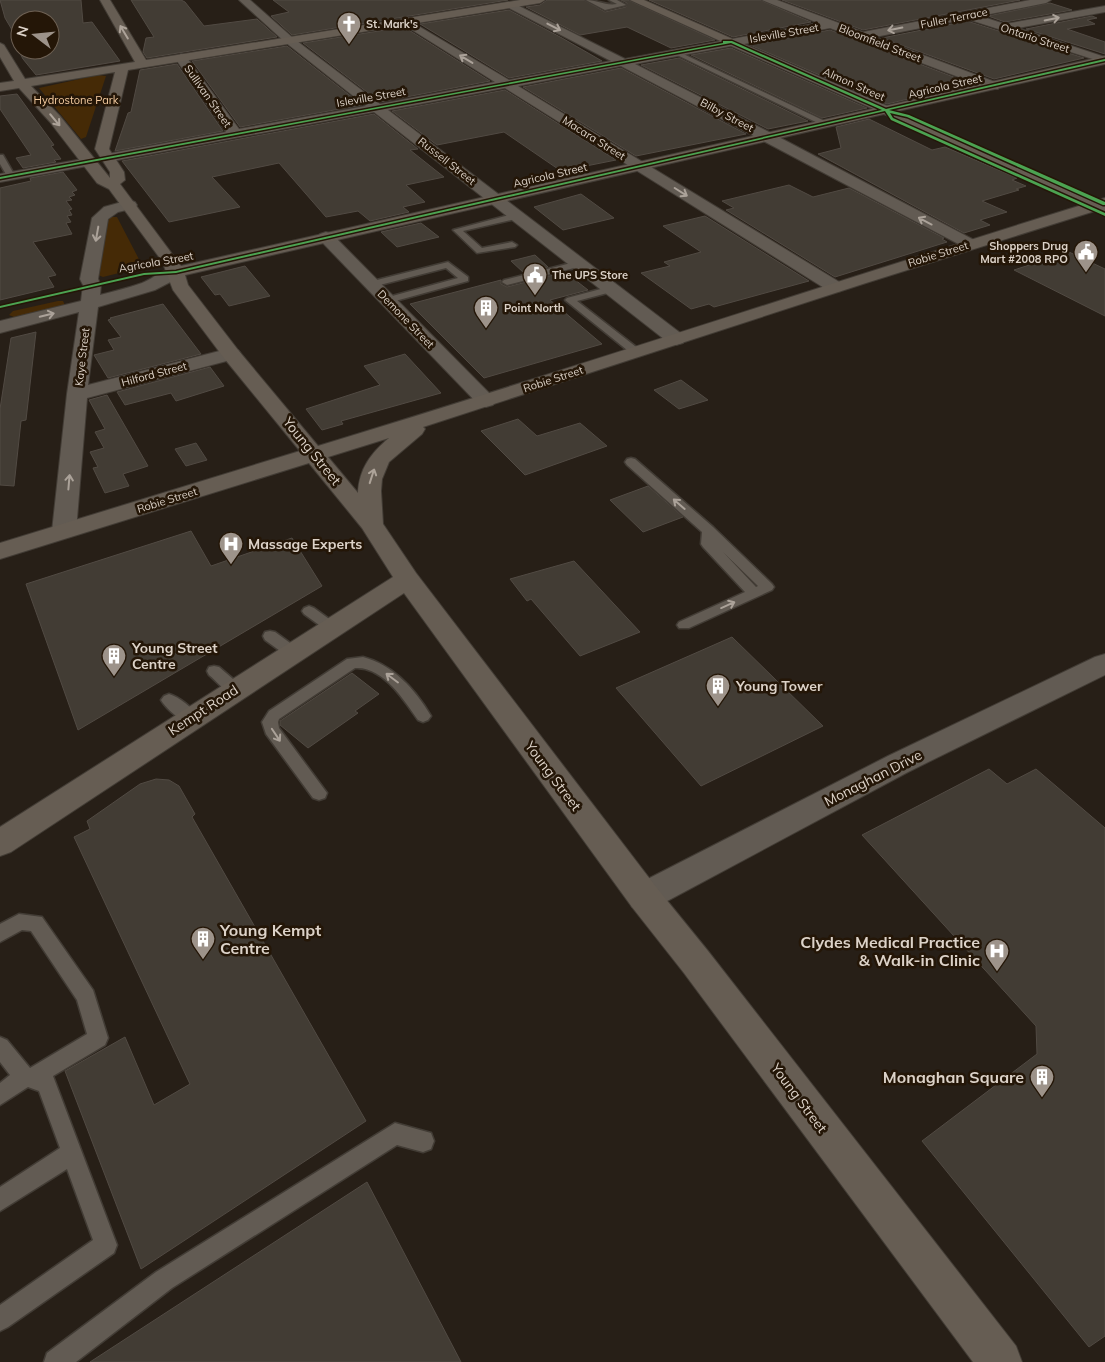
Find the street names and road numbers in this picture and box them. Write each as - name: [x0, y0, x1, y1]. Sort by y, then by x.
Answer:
- street label: Fuller Terrace: [919, 5, 989, 31]
- street label: Isleville Street: [748, 20, 820, 46]
- street label: Ontario Street: [999, 20, 1071, 56]
- street label: Bloomfield Street: [837, 21, 923, 65]
- street label: Sullivan Street: [181, 62, 235, 130]
- street label: Almon Street: [821, 64, 887, 104]
- street label: Agricola Street: [907, 71, 983, 101]
- street label: Isleville Street: [335, 84, 407, 110]
- street label: Bilby Street: [698, 95, 756, 135]
- street label: Macara Street: [560, 113, 628, 163]
- street label: Russell Street: [415, 134, 479, 188]
- street label: Agricola Street: [512, 160, 588, 190]
- street label: Robie Street: [906, 238, 970, 270]
- street label: Agricola Street: [118, 249, 194, 275]
- street label: Demone Street: [375, 287, 437, 351]
- street label: Kaye Street: [71, 327, 93, 387]
- street label: Hilford Street: [120, 358, 188, 389]
- street label: Robie Street: [521, 363, 585, 395]
- street label: Young Street: [278, 413, 345, 489]
- street label: Robie Street: [135, 484, 199, 516]
- street label: Kempt Road: [165, 681, 241, 739]
- street label: Young Street: [520, 737, 585, 814]
- street label: Monaghan Drive: [821, 746, 925, 810]
- street label: Young Street: [766, 1059, 831, 1136]

